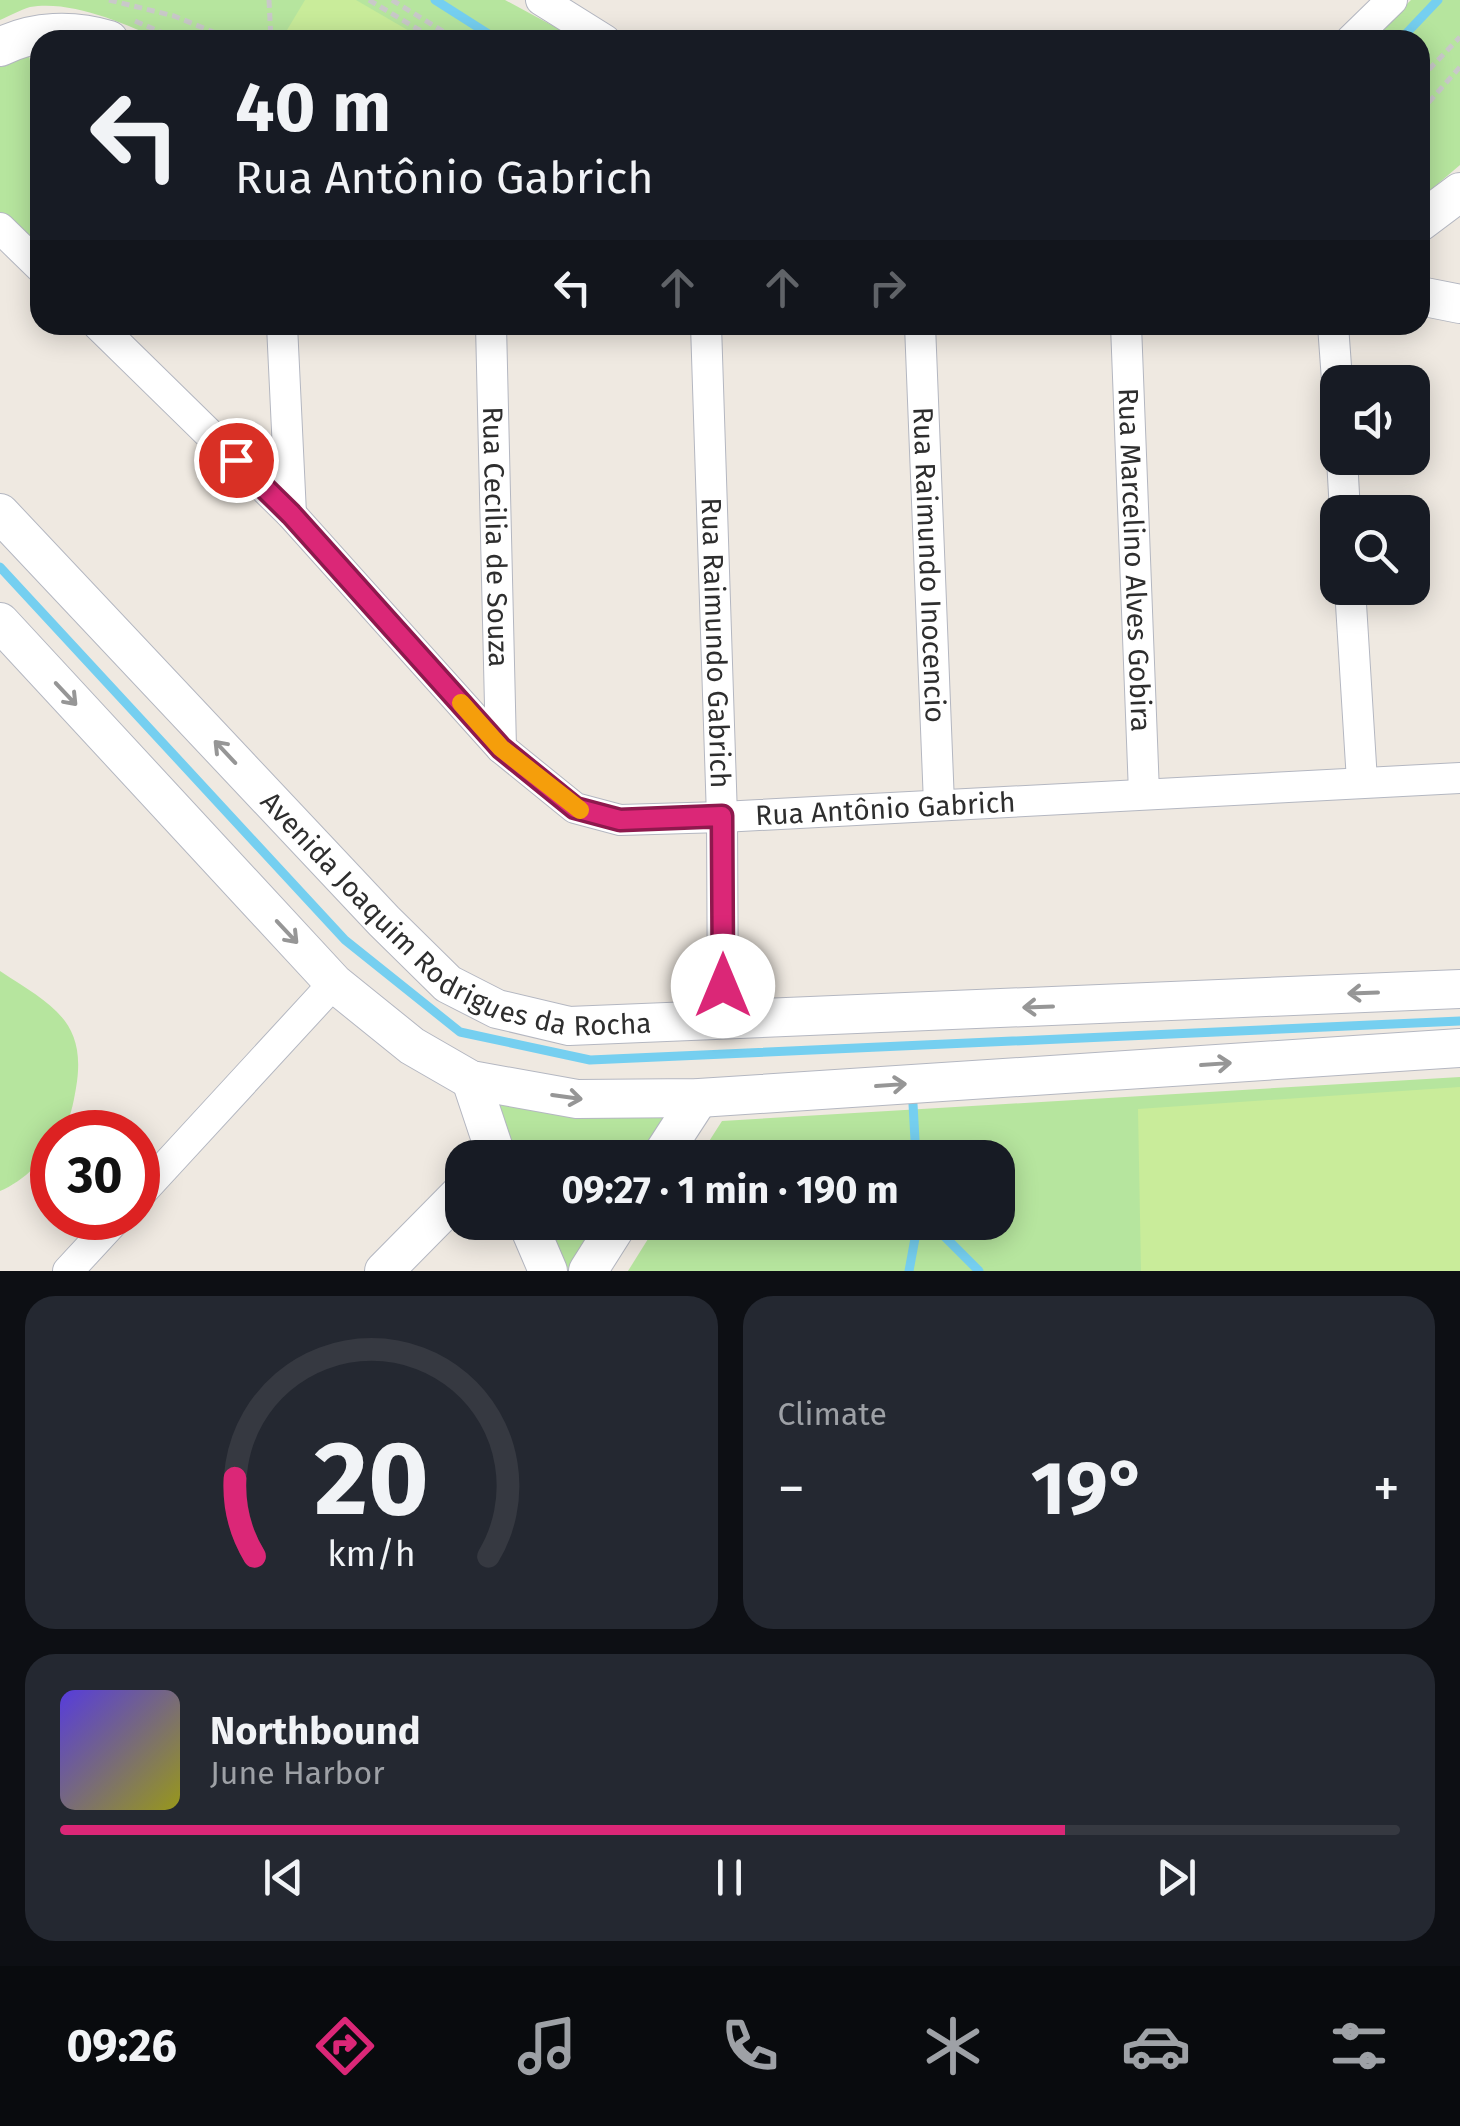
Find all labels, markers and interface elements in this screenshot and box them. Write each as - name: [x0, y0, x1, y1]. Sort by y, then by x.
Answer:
- text: 40 m: [235, 66, 391, 150]
- icon: left: [70, 70, 200, 200]
- text: Rua Antônio Gabrich: [235, 151, 654, 205]
- icon: left: [545, 260, 600, 315]
- icon: ahead: [650, 260, 705, 315]
- icon: ahead: [755, 260, 810, 315]
- icon: right: [860, 260, 915, 315]
- map controls: [1320, 365, 1430, 605]
- button: sound: [1320, 365, 1430, 475]
- street label: Rua Marcelino Alves Gobira: [1112, 387, 1158, 733]
- street label: Rua Cecilia de Souza: [476, 406, 516, 668]
- street label: Rua Raimundo Inocencio: [907, 406, 952, 723]
- pin: [194, 418, 279, 503]
- icon: arrive: [209, 433, 264, 488]
- button: search: [1320, 495, 1430, 605]
- street label: Rua Raimundo Gabrich: [695, 497, 738, 789]
- one-way arrow: [54, 681, 78, 705]
- one-way arrow: [214, 740, 237, 765]
- street label: Avenida Joaquim Rodrigues da Rocha: [254, 785, 652, 1043]
- street label: Rua Antônio Gabrich: [754, 785, 1016, 832]
- one-way arrow: [275, 919, 298, 944]
- position arrow: [671, 934, 775, 1038]
- one-way arrow: [1347, 984, 1379, 1003]
- one-way arrow: [1022, 998, 1054, 1017]
- one-way arrow: [1199, 1054, 1231, 1073]
- one-way arrow: [875, 1075, 907, 1094]
- one-way arrow: [550, 1088, 583, 1106]
- speed limit sign: 30: [30, 1110, 160, 1240]
- text: 09:27 · 1 min · 190 m: [561, 1167, 899, 1213]
- text: Climate: [778, 1395, 887, 1433]
- text: 20: [314, 1417, 429, 1542]
- text: 19°: [1031, 1444, 1147, 1534]
- text: −: [778, 1456, 805, 1522]
- text: +: [1373, 1456, 1400, 1522]
- text: km/h: [327, 1533, 415, 1575]
- text: Northbound: [210, 1708, 421, 1754]
- text: June Harbor: [210, 1754, 385, 1792]
- icon: previous: [256, 1850, 311, 1905]
- icon: pause: [702, 1850, 757, 1905]
- icon: next: [1149, 1850, 1204, 1905]
- icon: directions: [310, 2011, 380, 2081]
- icon: music: [512, 2011, 582, 2081]
- icon: phone: [715, 2011, 785, 2081]
- icon: climate: [918, 2011, 988, 2081]
- icon: car: [1121, 2011, 1191, 2081]
- icon: filters: [1324, 2011, 1394, 2081]
- text: 09:26: [66, 2019, 177, 2073]

